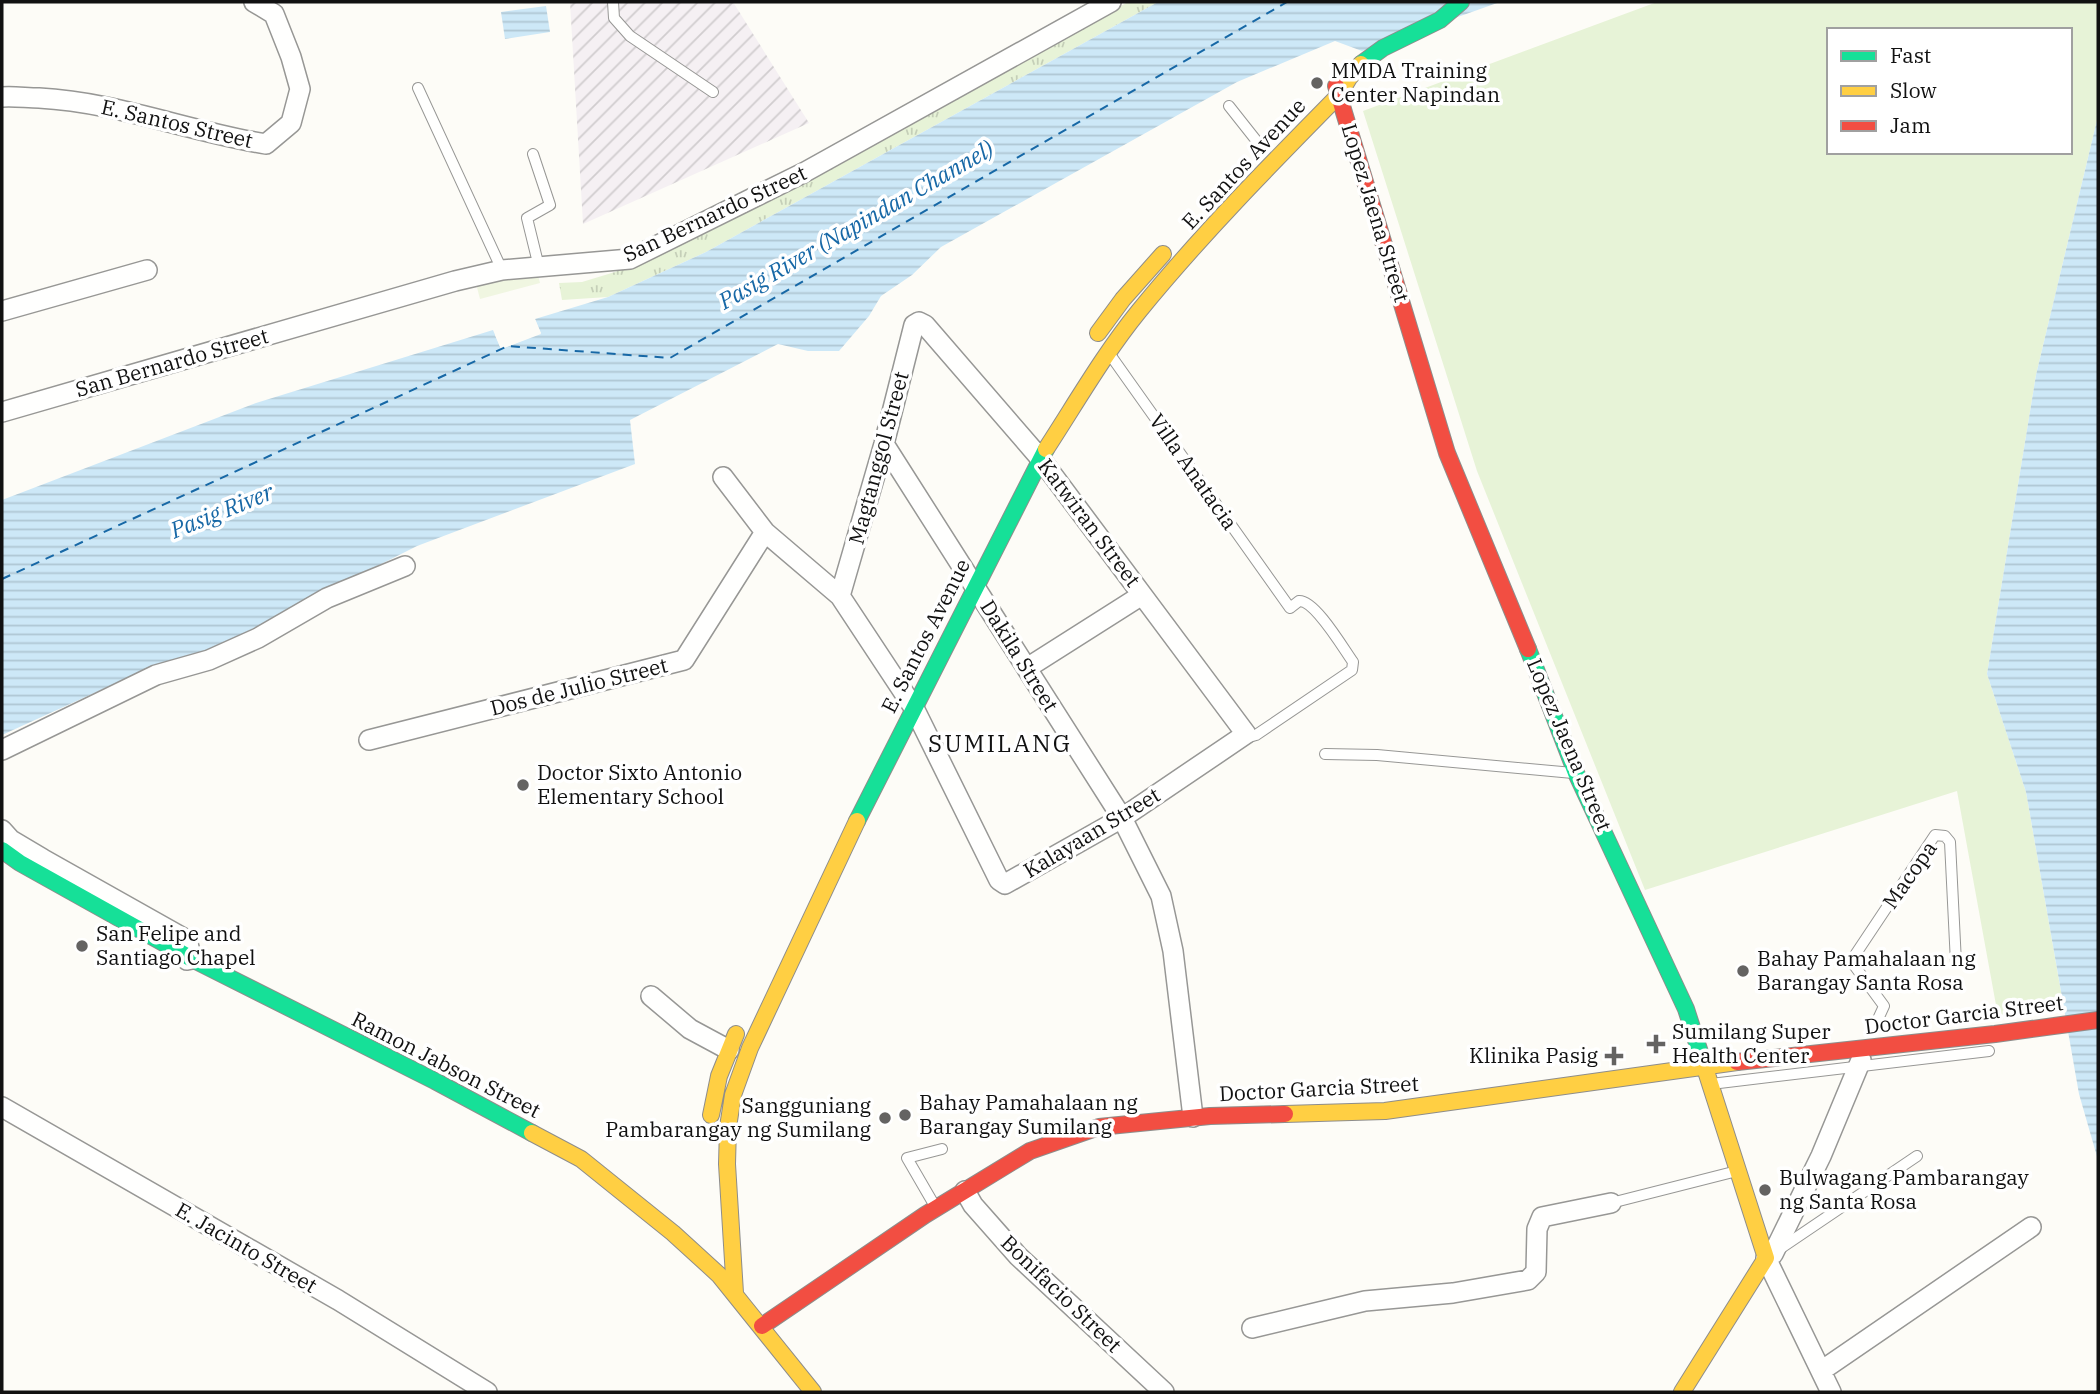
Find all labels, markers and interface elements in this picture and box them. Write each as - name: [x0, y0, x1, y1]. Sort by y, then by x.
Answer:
- legend: [1827, 28, 2072, 154]
- text: Fast: [1890, 41, 1931, 69]
- place label: MMDA Training Center Napindan: [1331, 56, 1500, 108]
- marker: MMDA Training Center Napindan: [1309, 75, 1325, 91]
- text: Slow: [1890, 76, 1937, 104]
- street label: E. Santos Street: [99, 92, 256, 154]
- street label: E. Santos Avenue: [1175, 92, 1311, 235]
- text: Jam: [1890, 111, 1931, 139]
- street label: Lopez Jaena Street: [1336, 120, 1416, 305]
- water label: Pasig River (Napindan Channel): [712, 133, 999, 316]
- street label: San Bernardo Street: [618, 158, 811, 268]
- street label: San Bernardo Street: [72, 321, 271, 403]
- street label: Magtanggol Street: [841, 368, 915, 547]
- street label: Villa Anatacia: [1143, 408, 1244, 535]
- street label: Katwiran Street: [1032, 452, 1147, 592]
- water label: Pasig River: [165, 475, 278, 545]
- street label: E. Santos Avenue: [874, 554, 976, 717]
- street label: Dakila Street: [974, 594, 1065, 717]
- street label: Dos de Julio Street: [487, 650, 670, 722]
- street label: Lopez Jaena Street: [1521, 654, 1619, 835]
- district label: SUMILANG: [928, 727, 1072, 759]
- place label: Doctor Sixto Antonio Elementary School: [537, 758, 742, 810]
- marker: Doctor Sixto Antonio Elementary School: [515, 777, 531, 793]
- street label: Kalayaan Street: [1018, 780, 1165, 884]
- street label: Macopa: [1876, 835, 1943, 914]
- place label: San Felipe and Santiago Chapel: [96, 919, 255, 971]
- marker: San Felipe and Santiago Chapel: [74, 938, 90, 954]
- place label: Bahay Pamahalaan ng Barangay Santa Rosa: [1757, 944, 1976, 996]
- marker: Bahay Pamahalaan ng Barangay Santa Rosa: [1735, 963, 1751, 979]
- street label: Doctor Garcia Street: [1863, 988, 2065, 1040]
- street label: Ramon Jabson Street: [347, 1004, 546, 1124]
- place label: Sumilang Super Health Center: [1672, 1017, 1831, 1069]
- marker: Sumilang Super Health Center: [1646, 1034, 1666, 1054]
- place label: Klinika Pasig: [1469, 1041, 1599, 1069]
- marker: Klinika Pasig: [1604, 1046, 1624, 1066]
- street label: Doctor Garcia Street: [1218, 1069, 1420, 1107]
- place label: Bahay Pamahalaan ng Barangay Sumilang: [919, 1088, 1138, 1140]
- place label: Sangguniang Pambarangay ng Sumilang: [605, 1091, 872, 1143]
- marker: Bahay Pamahalaan ng Barangay Sumilang: [897, 1107, 913, 1123]
- marker: Sangguniang Pambarangay ng Sumilang: [877, 1110, 893, 1126]
- place label: Bulwagang Pambarangay ng Santa Rosa: [1779, 1163, 2030, 1215]
- marker: Bulwagang Pambarangay ng Santa Rosa: [1757, 1182, 1773, 1198]
- street label: E. Jacinto Street: [171, 1195, 322, 1299]
- street label: Bonifacio Street: [995, 1228, 1128, 1358]

